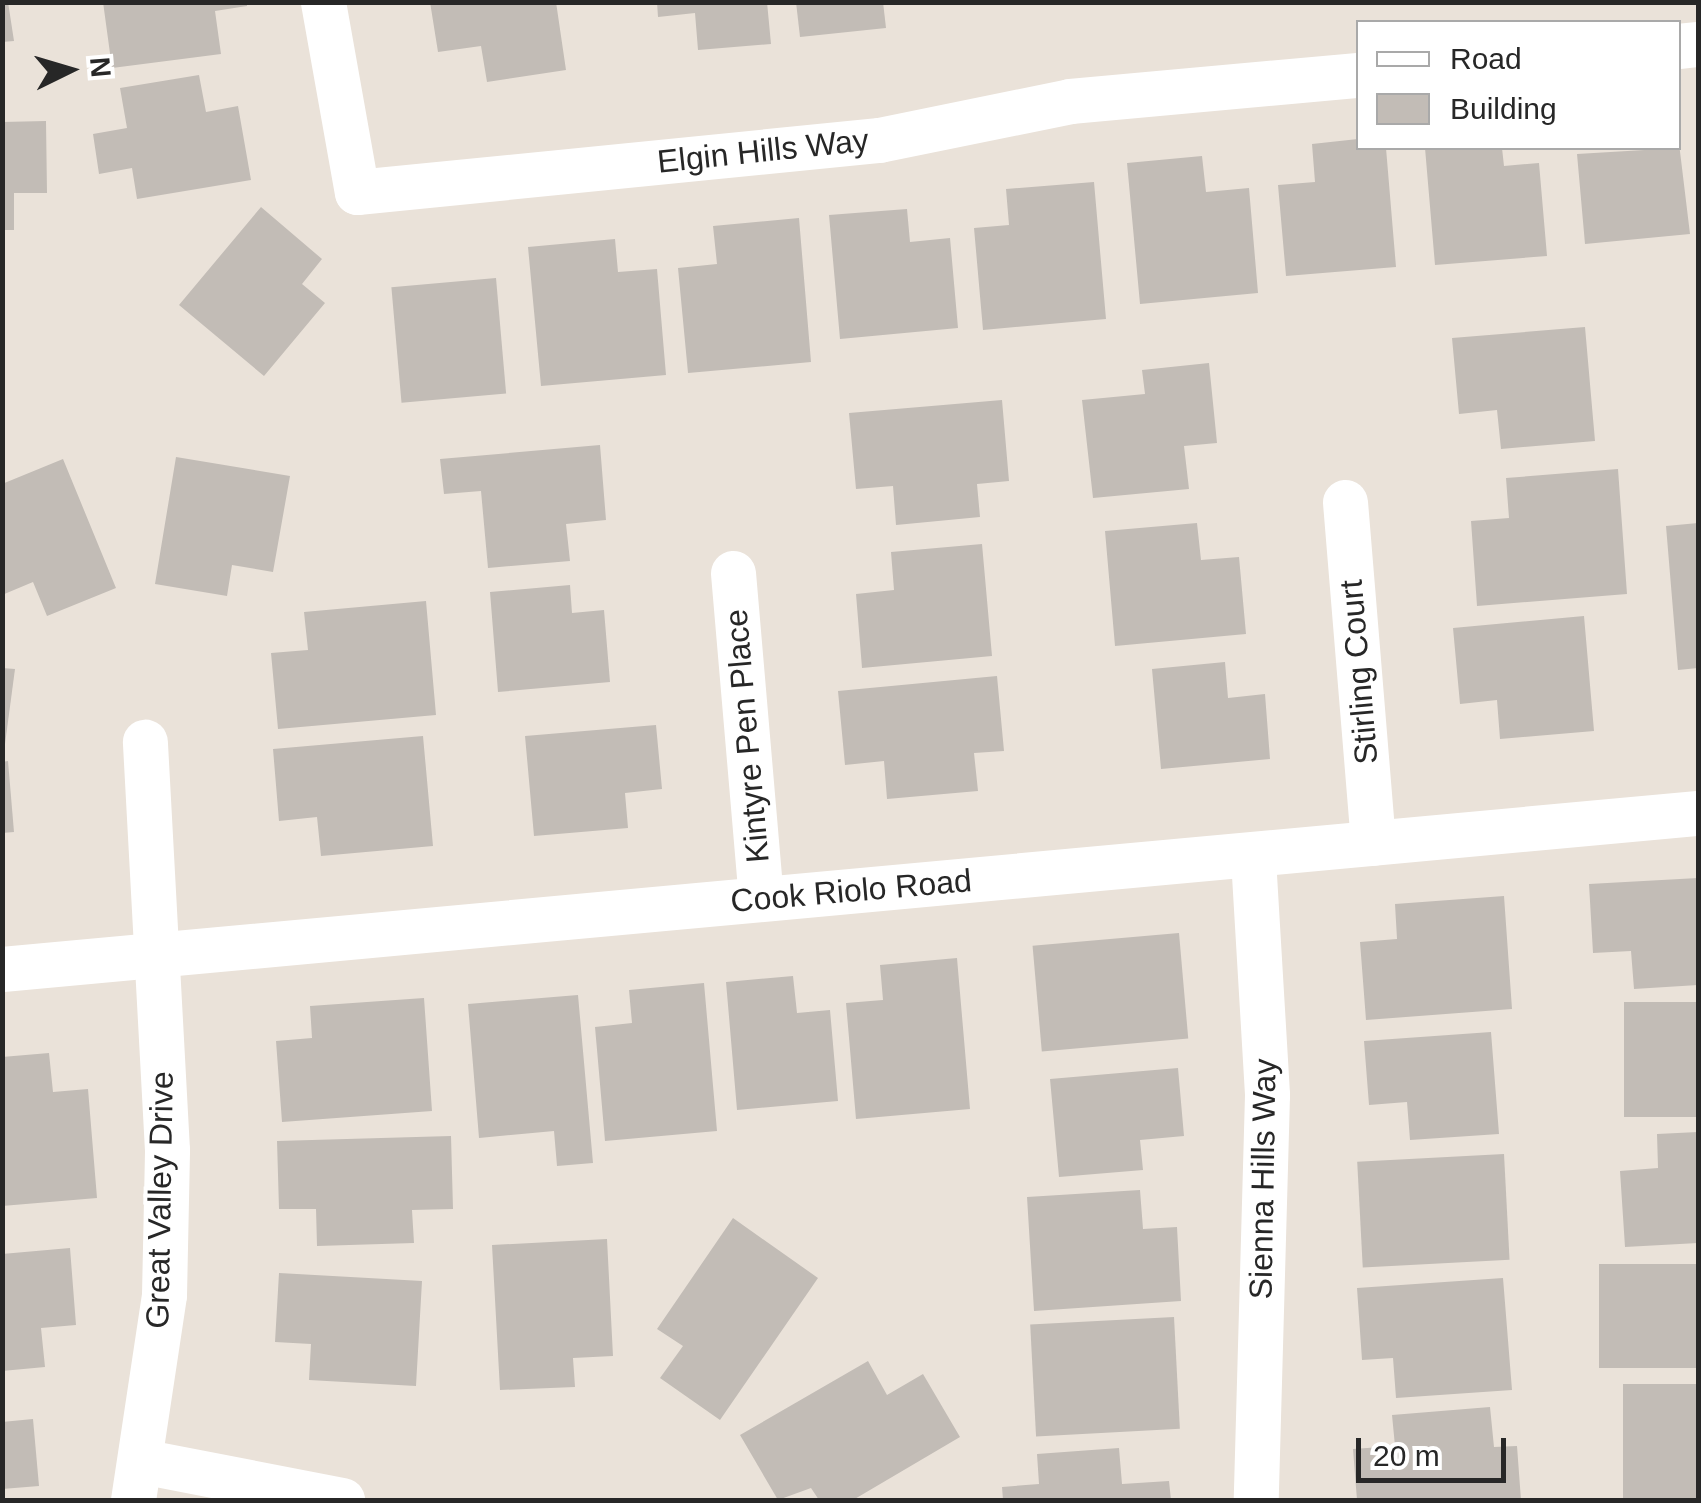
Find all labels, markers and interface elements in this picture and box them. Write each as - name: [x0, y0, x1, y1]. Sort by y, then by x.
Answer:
- north arrow: [20, 20, 120, 120]
- legend: [1356, 20, 1681, 150]
- text: Road: [1450, 42, 1522, 75]
- text: N: [84, 56, 117, 79]
- text: Building: [1450, 92, 1557, 125]
- street label: Elgin Hills Way: [655, 121, 871, 181]
- street label: Stirling Court: [1332, 578, 1386, 766]
- street label: Kintyre Pen Place: [717, 608, 777, 864]
- street label: Cook Riolo Road: [729, 861, 973, 921]
- street label: Sienna Hills Way: [1242, 1058, 1284, 1300]
- street label: Great Valley Drive: [139, 1071, 181, 1329]
- scale bar: [1361, 1418, 1511, 1480]
- text: 20 m: [1373, 1439, 1440, 1472]

